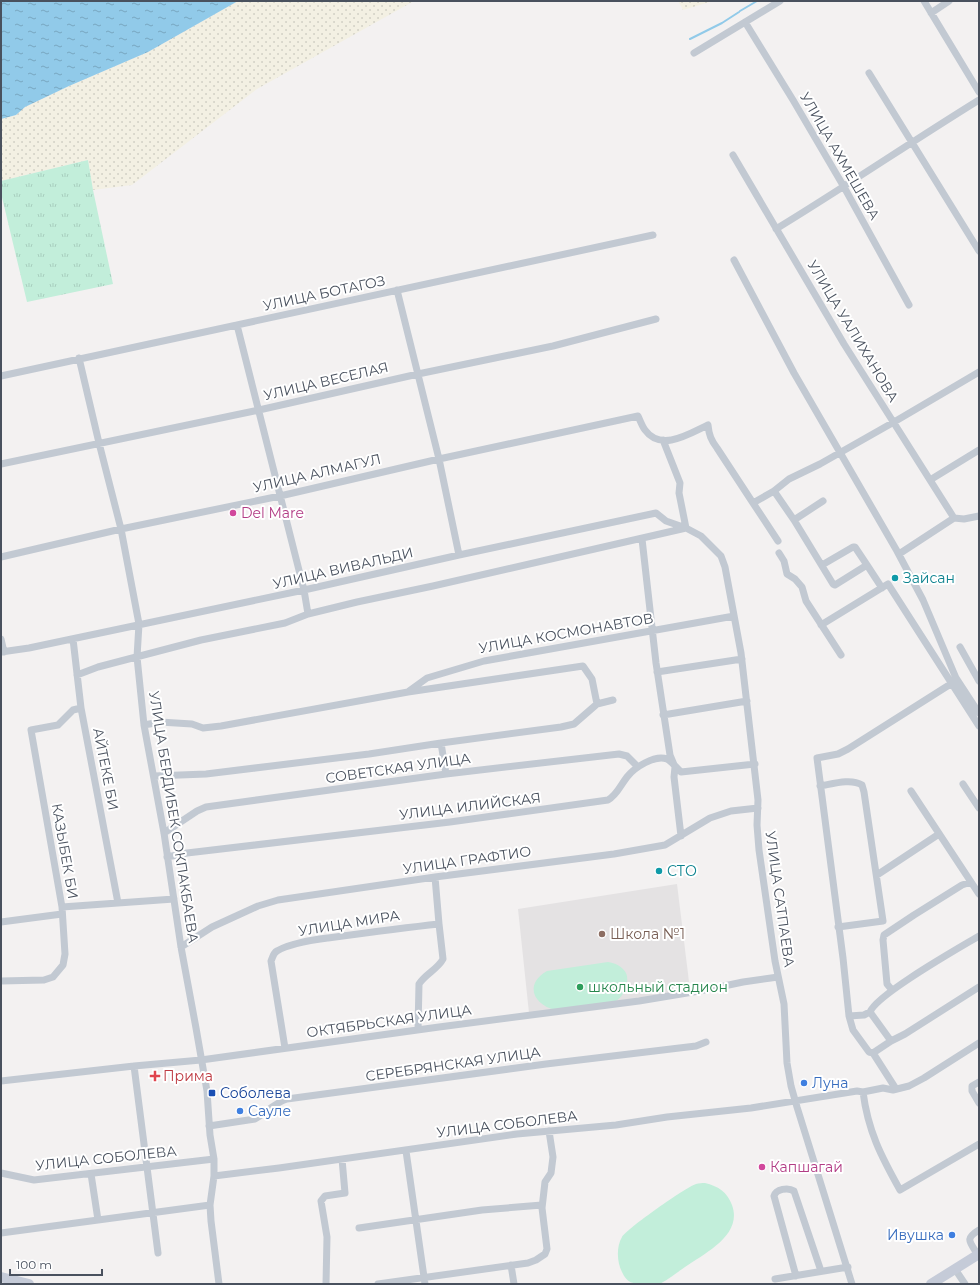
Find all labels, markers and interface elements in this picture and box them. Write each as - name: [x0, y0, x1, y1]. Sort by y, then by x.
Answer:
- street label: УЛИЦА АХМЕШЕВА: [796, 89, 884, 223]
- street label: УЛИЦА УАЛИХАНОВА: [803, 257, 903, 406]
- street label: УЛИЦА БОТАГОЗ: [261, 271, 387, 315]
- street label: УЛИЦА ВЕСЕЛАЯ: [262, 358, 390, 404]
- street label: УЛИЦА АЛМАГУЛ: [251, 450, 383, 496]
- place label: Del Mare: [241, 504, 304, 522]
- marker: Del Mare: [228, 508, 238, 518]
- street label: УЛИЦА ВИВАЛЬДИ: [271, 543, 415, 593]
- place label: Зайсан: [903, 569, 955, 587]
- marker: Зайсан: [890, 573, 900, 583]
- street label: УЛИЦА КОСМОНАВТОВ: [477, 609, 655, 657]
- street label: УЛИЦА БЕРДИБЕК СОКПАКБАЕВА: [145, 690, 203, 945]
- street label: АЙТЕКЕ БИ: [89, 726, 123, 812]
- street label: СОВЕТСКАЯ УЛИЦА: [324, 749, 472, 787]
- street label: УЛИЦА ИЛИЙСКАЯ: [398, 788, 542, 824]
- street label: КАЗЫБЕК БИ: [48, 802, 82, 900]
- street label: УЛИЦА САТПАЕВА: [762, 830, 799, 969]
- street label: УЛИЦА ГРАФТИО: [402, 842, 532, 878]
- place label: СТО: [667, 862, 697, 880]
- marker: СТО: [654, 866, 664, 876]
- street label: УЛИЦА МИРА: [297, 906, 401, 940]
- place label: Школа №1: [610, 925, 685, 943]
- marker: Школа №1: [597, 929, 607, 939]
- place label: школьный стадион: [588, 978, 728, 996]
- marker: школьный стадион: [575, 982, 585, 992]
- street label: ОКТЯБРЬСКАЯ УЛИЦА: [305, 1000, 473, 1041]
- street label: СЕРЕБРЯНСКАЯ УЛИЦА: [364, 1043, 542, 1085]
- place label: Прима: [163, 1067, 213, 1085]
- marker: Прима: [150, 1071, 160, 1081]
- place label: Луна: [812, 1074, 848, 1092]
- marker: Луна: [799, 1078, 809, 1088]
- place label: Соболева: [220, 1084, 291, 1102]
- marker: Соболева: [207, 1088, 217, 1098]
- place label: Сауле: [248, 1102, 291, 1120]
- marker: Сауле: [235, 1106, 245, 1116]
- street label: УЛИЦА СОБОЛЕВА: [436, 1106, 579, 1142]
- street label: УЛИЦА СОБОЛЕВА: [35, 1142, 178, 1174]
- place label: Капшагай: [770, 1158, 843, 1176]
- marker: Капшагай: [757, 1162, 767, 1172]
- place label: Ивушка: [887, 1226, 944, 1244]
- marker: Ивушка: [947, 1230, 957, 1240]
- scale bar: [10, 1251, 102, 1277]
- text: 100 m: [16, 1257, 52, 1272]

